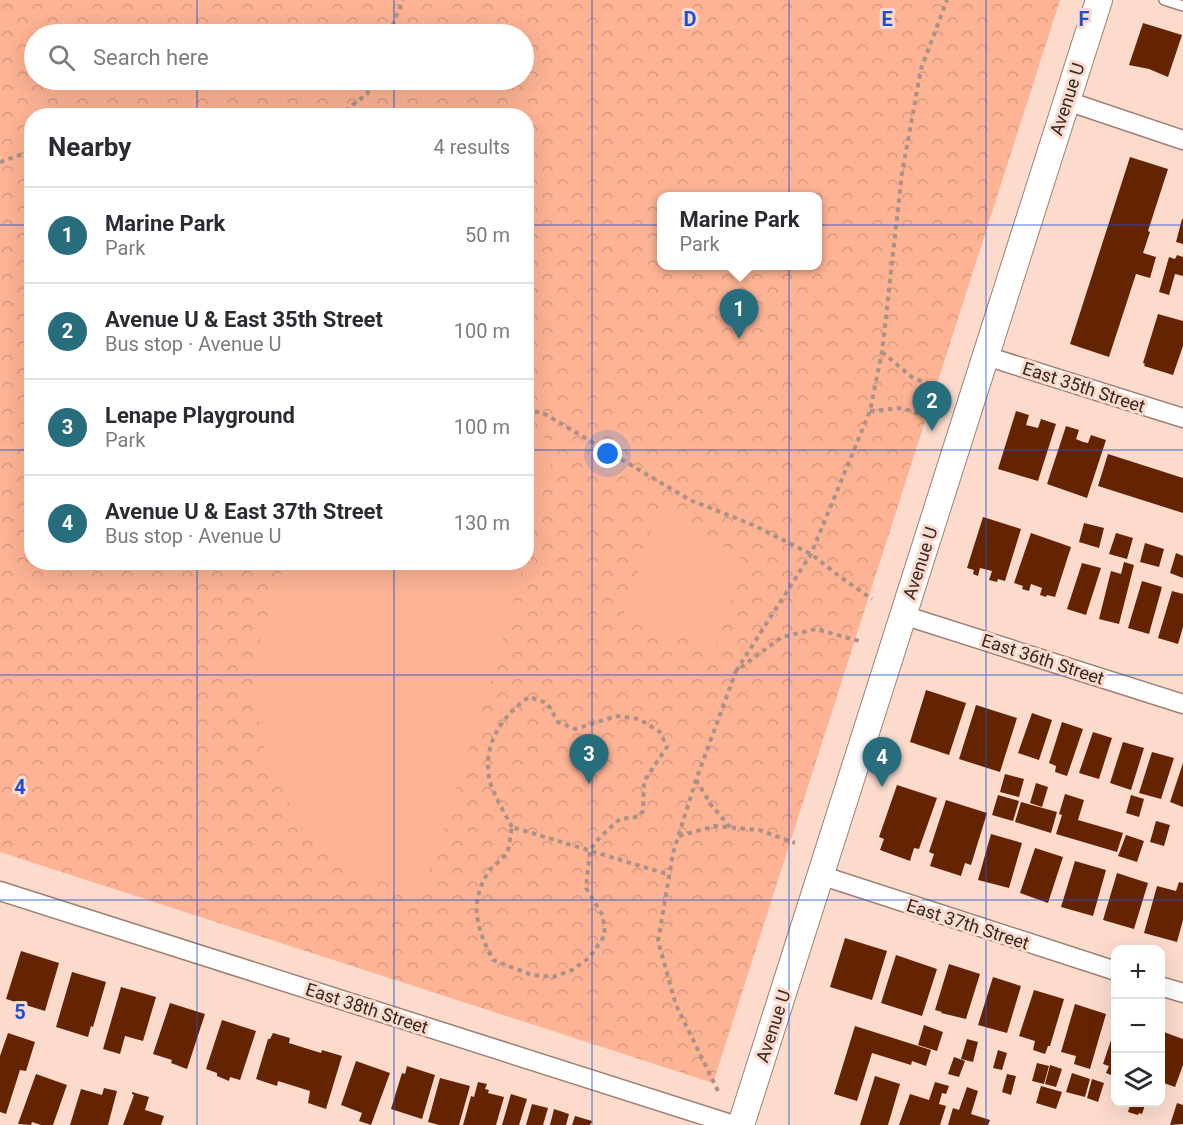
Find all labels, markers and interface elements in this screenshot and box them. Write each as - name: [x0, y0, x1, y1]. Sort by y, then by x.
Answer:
- text: D: [684, 7, 697, 31]
- text: E: [881, 7, 893, 31]
- text: F: [1079, 7, 1090, 31]
- search box: [24, 24, 534, 90]
- icon: search: [45, 41, 78, 74]
- text: Search here: [93, 45, 209, 70]
- street label: Avenue U: [1045, 60, 1089, 138]
- text: Nearby: [48, 132, 131, 162]
- text: 4 results: [434, 135, 510, 159]
- popup: [657, 192, 822, 270]
- text: Marine Park: [679, 207, 800, 232]
- text: Marine Park: [105, 211, 225, 236]
- text: 1: [62, 223, 73, 247]
- text: 50 m: [465, 223, 510, 247]
- text: Park: [679, 232, 720, 256]
- text: Park: [105, 236, 145, 260]
- pin: 1: [720, 290, 758, 339]
- text: Avenue U & East 35th Street: [105, 307, 383, 332]
- text: 2: [62, 319, 73, 343]
- text: 100 m: [454, 319, 510, 343]
- text: Bus stop · Avenue U: [105, 332, 282, 356]
- street label: East 35th Street: [1020, 357, 1148, 417]
- pin: 2: [912, 382, 952, 431]
- text: Lenape Playground: [105, 403, 295, 428]
- text: 3: [62, 415, 73, 439]
- text: 100 m: [454, 415, 510, 439]
- text: Park: [105, 428, 145, 452]
- your location: [593, 439, 622, 468]
- text: Avenue U & East 37th Street: [105, 499, 383, 524]
- text: 4: [62, 511, 73, 535]
- text: 130 m: [454, 511, 510, 535]
- text: Bus stop · Avenue U: [105, 524, 282, 548]
- street label: Avenue U: [898, 524, 942, 602]
- street label: East 36th Street: [979, 629, 1107, 689]
- pin: 3: [570, 734, 608, 784]
- pin: 4: [862, 738, 902, 787]
- text: 4: [14, 775, 26, 799]
- street label: East 37th Street: [904, 894, 1032, 954]
- map controls: [1111, 945, 1165, 1107]
- button: +: [1111, 945, 1165, 999]
- street label: East 38th Street: [303, 978, 431, 1038]
- street label: Avenue U: [751, 987, 795, 1065]
- button: −: [1111, 999, 1165, 1053]
- text: 5: [14, 1000, 26, 1024]
- button: layers: [1111, 1053, 1165, 1107]

